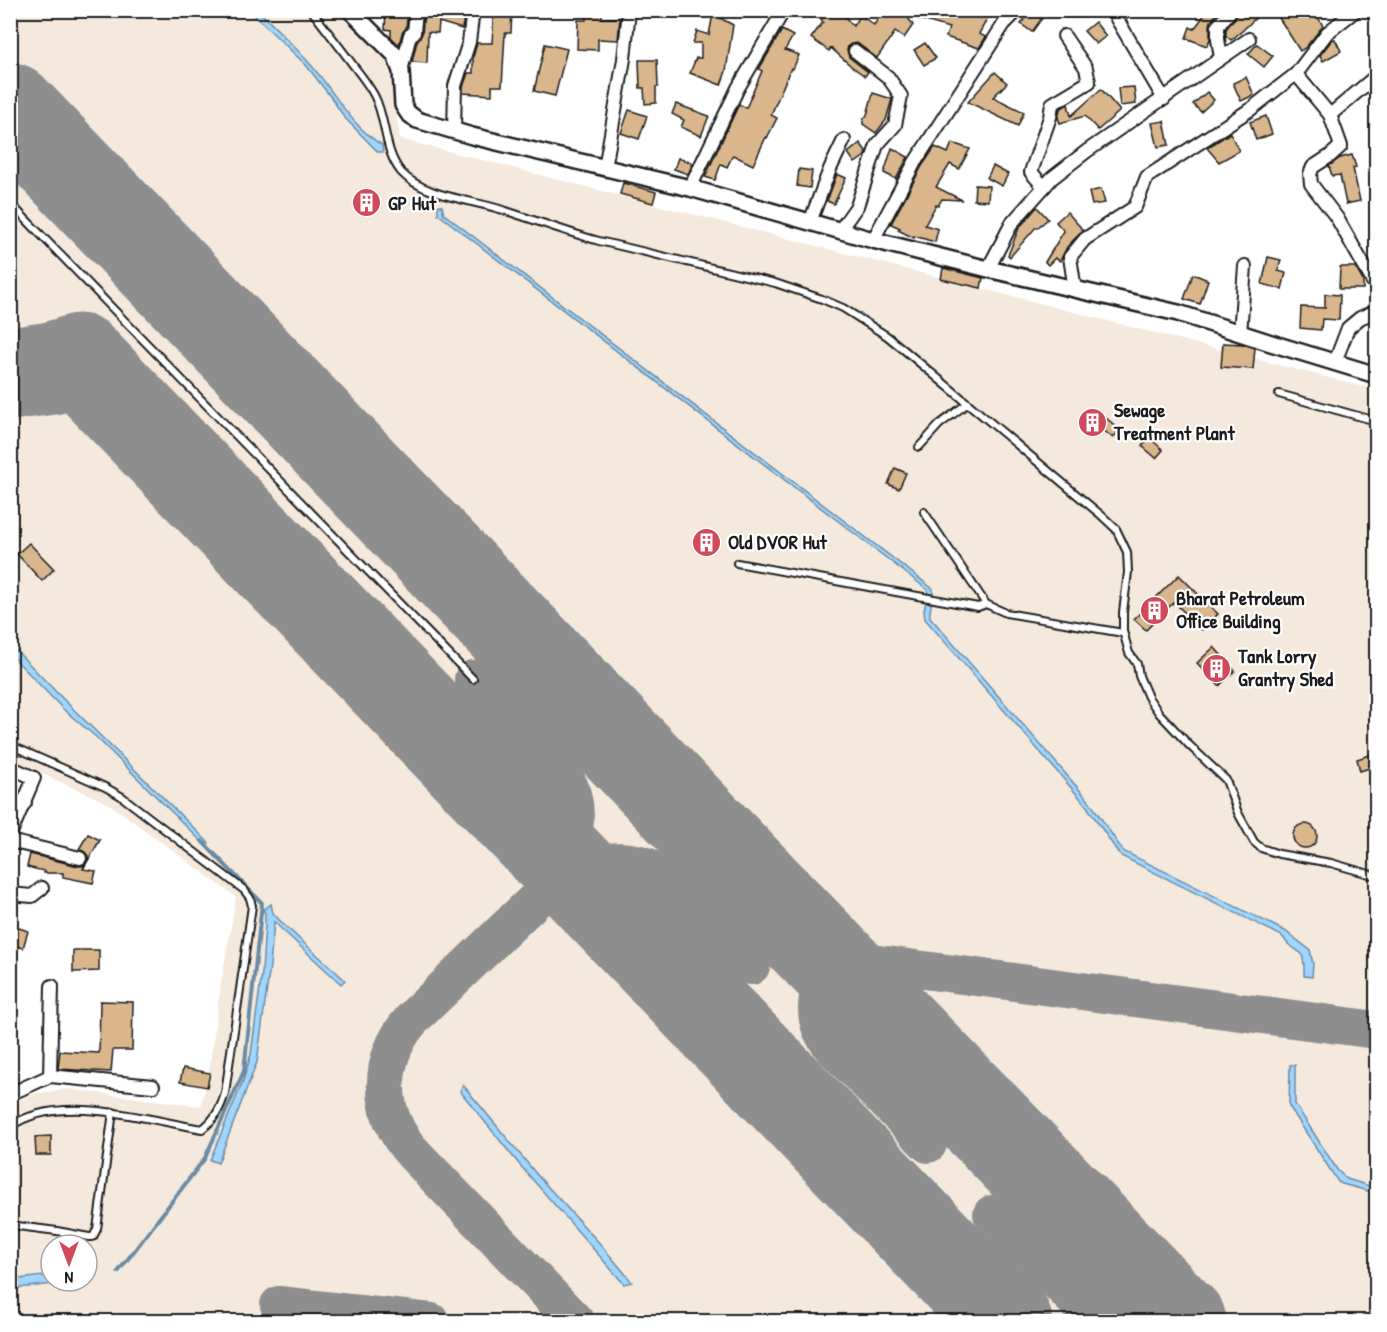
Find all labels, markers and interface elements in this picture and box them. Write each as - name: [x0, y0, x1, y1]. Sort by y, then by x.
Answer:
- building icon: GP Hut: [351, 187, 383, 219]
- place label: GP Hut: [388, 189, 437, 216]
- place label: Sewage Treatment Plant: [1113, 396, 1236, 446]
- building icon: Sewage Treatment Plant: [1077, 406, 1109, 438]
- building icon: Old DVOR Hut: [691, 526, 723, 558]
- place label: Old DVOR Hut: [728, 528, 828, 555]
- place label: Bharat Petroleum Office Building: [1176, 584, 1305, 635]
- building icon: Bharat Petroleum Office Building: [1139, 594, 1171, 626]
- place label: Tank Lorry Grantry Shed: [1237, 642, 1333, 693]
- building icon: Tank Lorry Grantry Shed: [1201, 652, 1233, 684]
- north arrow: [39, 1233, 99, 1293]
- text: N: [64, 1267, 73, 1289]

